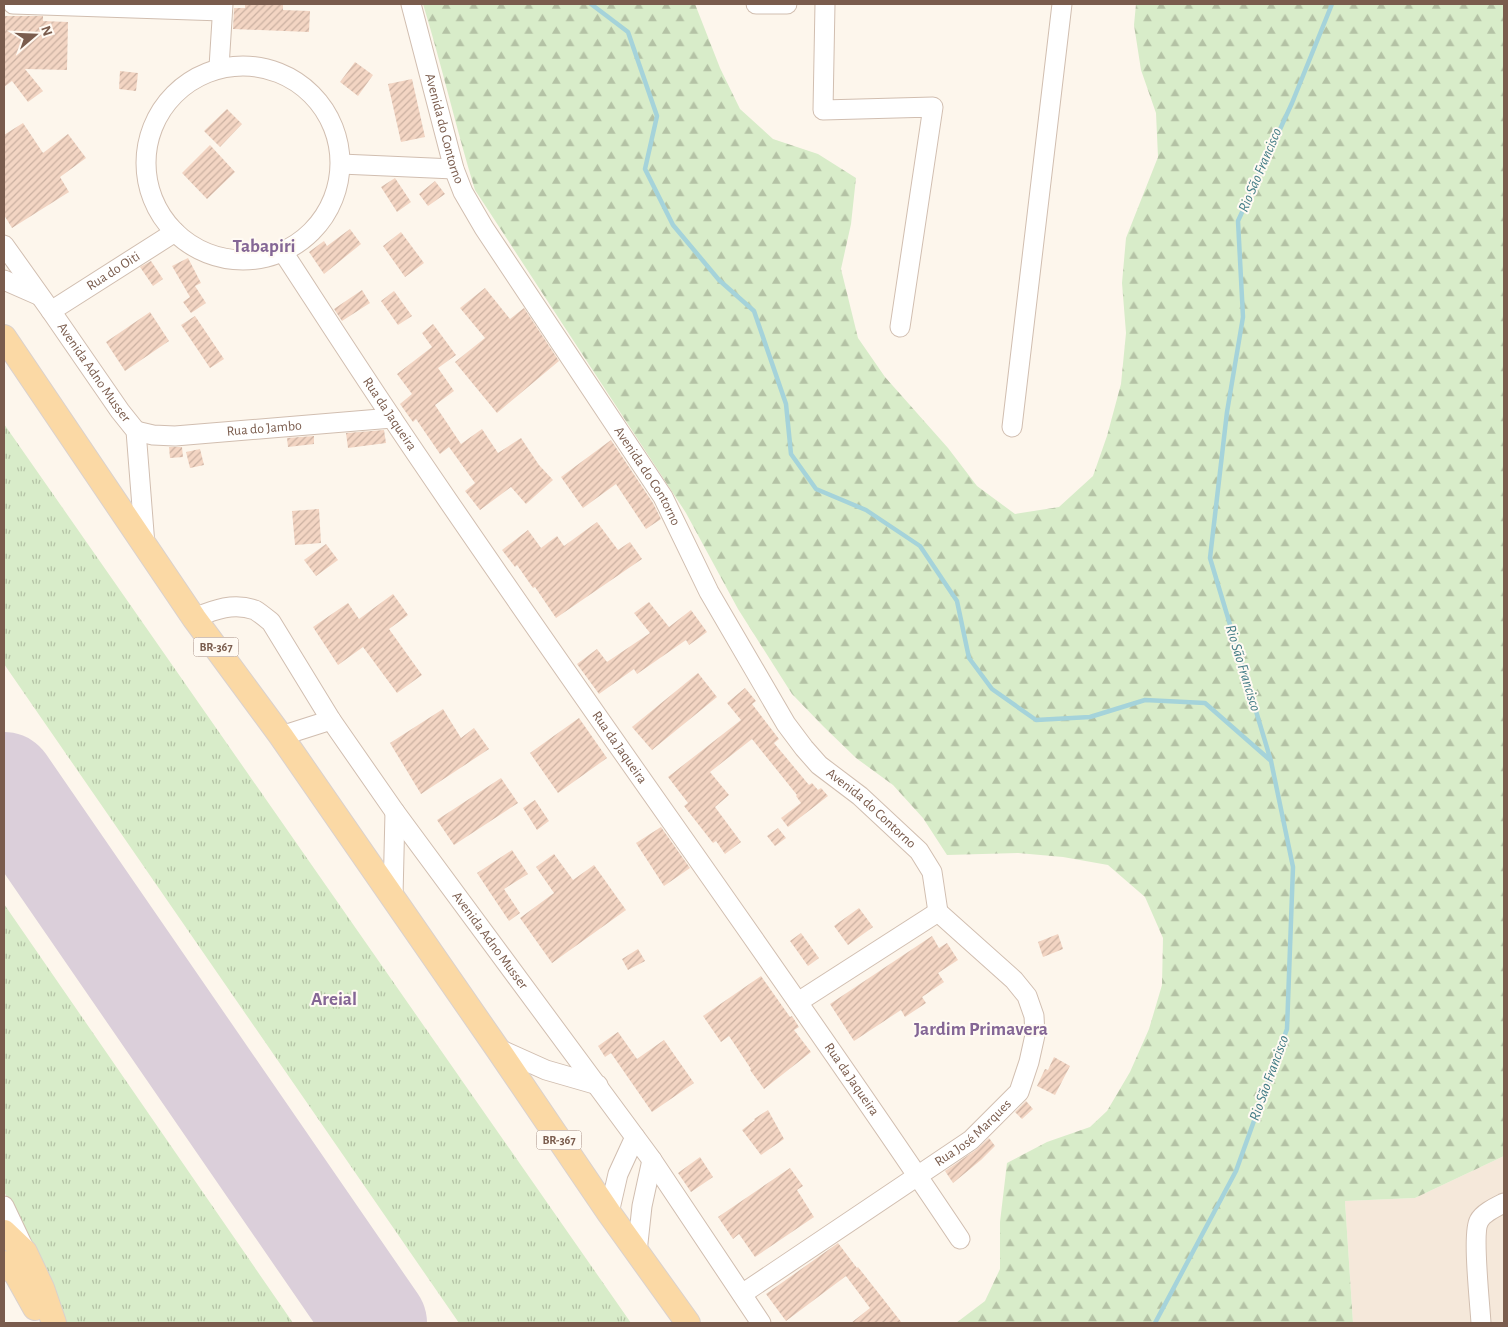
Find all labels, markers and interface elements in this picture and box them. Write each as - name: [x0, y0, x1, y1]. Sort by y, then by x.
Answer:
- north arrow: [10, 10, 60, 60]
- text: N: [38, 24, 55, 38]
- street label: Avenida do Contorno: [422, 72, 466, 186]
- water label: Rio São Francisco: [1236, 126, 1284, 214]
- district label: Tabapiri: [233, 237, 295, 256]
- street label: Rua do Oiti: [84, 249, 142, 293]
- street label: Avenida Adno Musser: [54, 320, 133, 425]
- street label: Rua da Jaqueira: [360, 375, 419, 454]
- street label: Rua do Jambo: [226, 418, 303, 439]
- street label: Avenida do Contorno: [611, 424, 683, 528]
- water label: Rio São Francisco: [1223, 623, 1263, 713]
- road number: BR-367: [194, 638, 238, 656]
- street label: Rua da Jaqueira: [589, 709, 650, 787]
- street label: Avenida do Contorno: [824, 766, 919, 851]
- street label: Avenida Adno Musser: [449, 889, 531, 992]
- district label: Areial: [311, 990, 357, 1009]
- district label: Jardim Primavera: [914, 1020, 1048, 1039]
- water label: Rio São Francisco: [1247, 1033, 1291, 1123]
- street label: Rua da Jaqueira: [822, 1040, 882, 1119]
- street label: Rua José Marques: [932, 1097, 1014, 1169]
- road number: BR-367: [536, 1130, 582, 1150]

